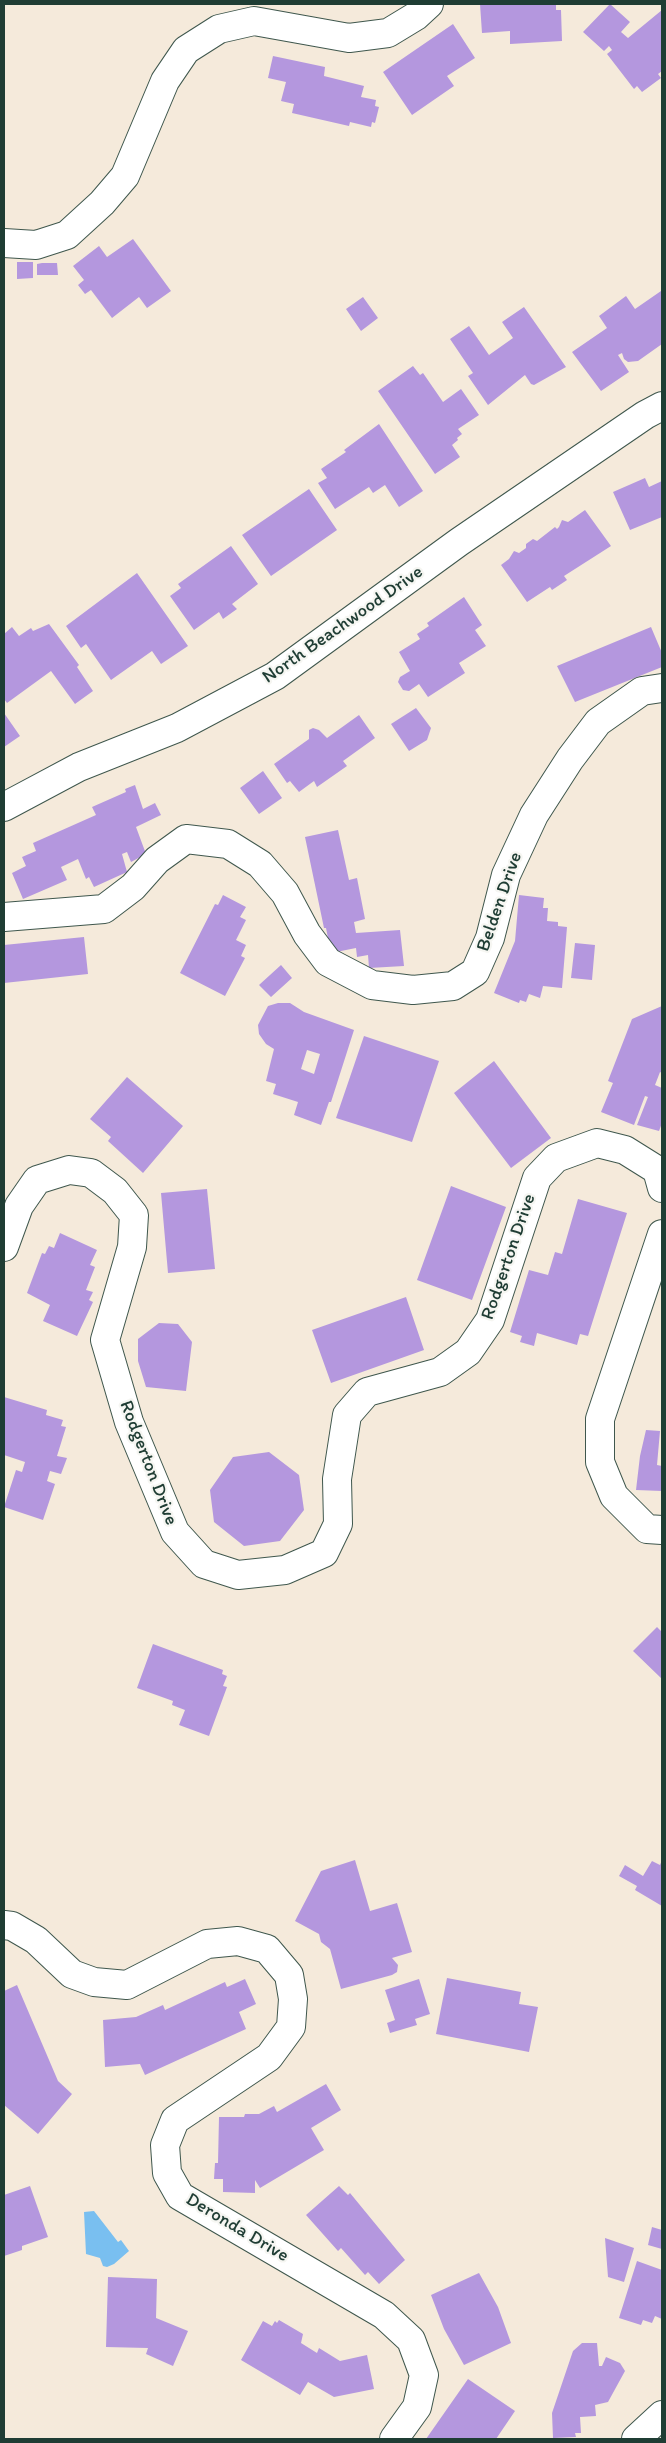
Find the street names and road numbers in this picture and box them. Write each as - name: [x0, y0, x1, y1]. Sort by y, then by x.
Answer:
- street label: North Beachwood Drive: [258, 561, 428, 689]
- street label: Belden Drive: [472, 849, 528, 955]
- street label: Rodgerton Drive: [477, 1191, 541, 1323]
- street label: Rodgerton Drive: [114, 1397, 182, 1529]
- street label: Deronda Drive: [181, 2188, 293, 2268]

